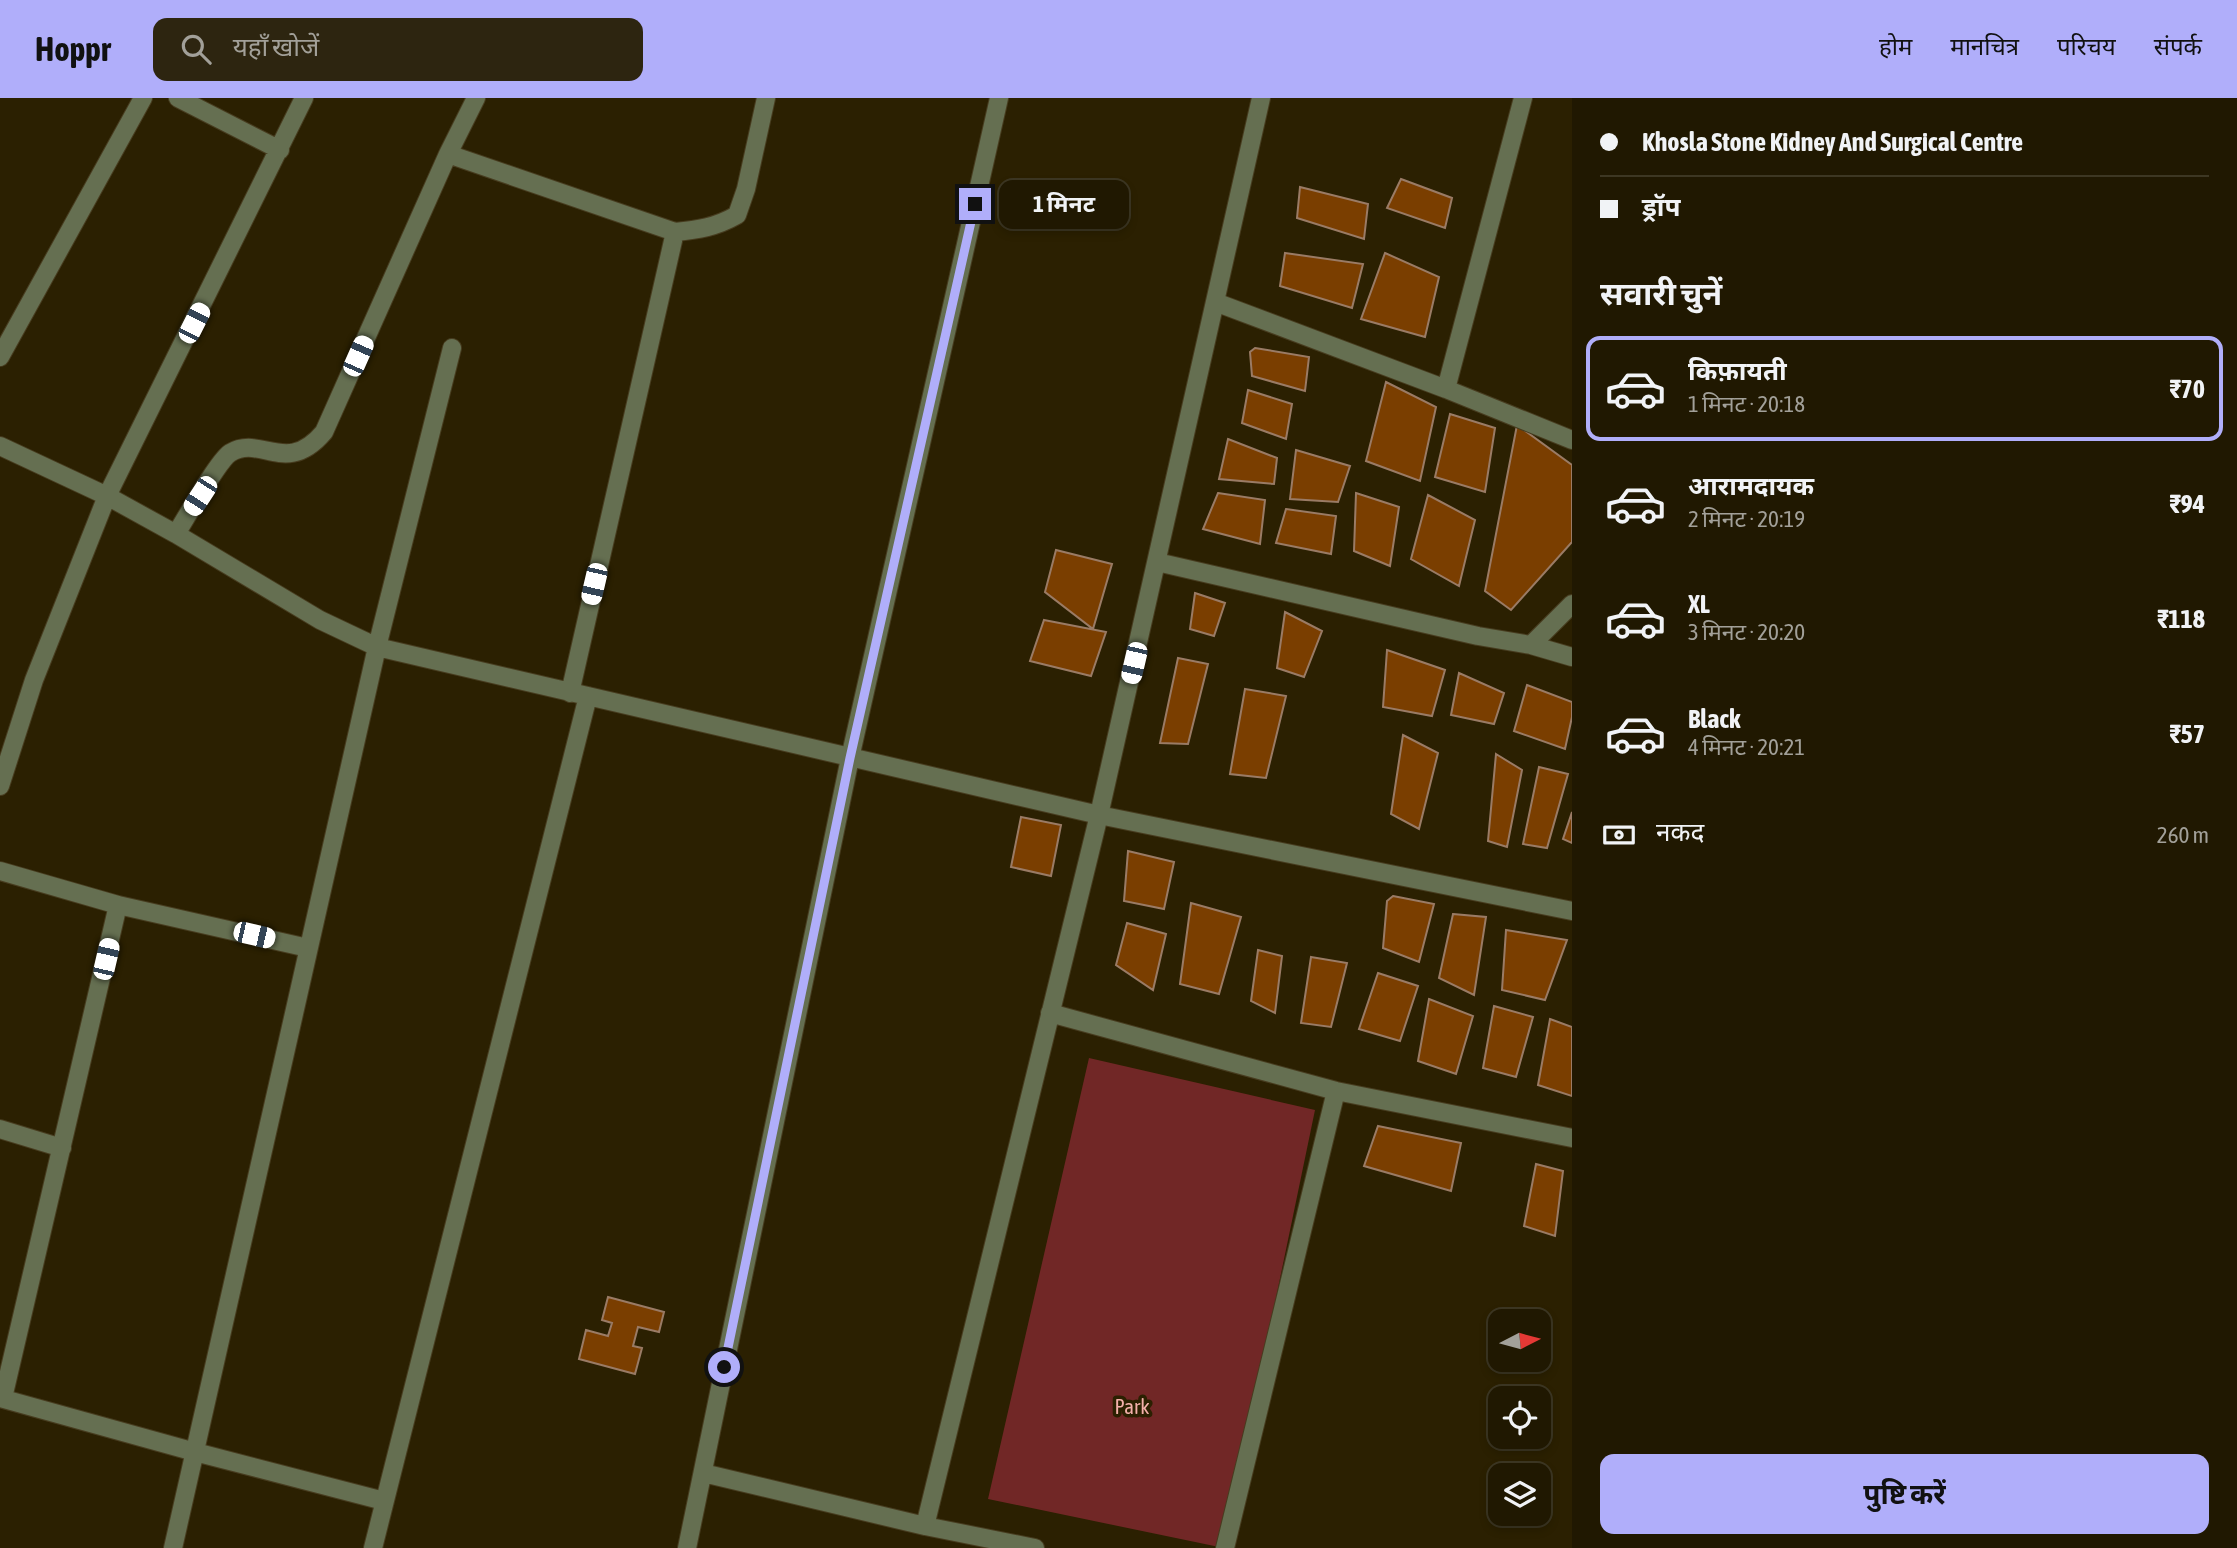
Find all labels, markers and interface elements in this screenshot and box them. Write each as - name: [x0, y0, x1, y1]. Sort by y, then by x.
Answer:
- search box: [153, 18, 643, 81]
- text: Hoppr: [35, 30, 111, 68]
- icon: search: [177, 30, 215, 68]
- text: यहाँ खोजें: [233, 32, 319, 62]
- text: होम: [1879, 33, 1912, 60]
- text: मानचित्र: [1950, 33, 2019, 60]
- text: परिचय: [2057, 33, 2116, 60]
- text: संपर्क: [2154, 33, 2202, 60]
- text: Khosla Stone Kidney And Surgical Centre: [1642, 127, 2023, 157]
- callout: 1 मिनट: [1000, 180, 1129, 228]
- route end: [959, 188, 991, 220]
- text: 1 मिनट: [1033, 191, 1095, 217]
- text: ड्रॉप: [1642, 192, 1680, 222]
- text: सवारी चुनें: [1600, 275, 1722, 312]
- car: [176, 300, 213, 346]
- car: [340, 333, 377, 379]
- text: किफ़ायती: [1688, 356, 1787, 386]
- icon: car: [1604, 357, 1667, 420]
- text: ₹70: [2169, 374, 2205, 404]
- text: 1 मिनट · 20:18: [1688, 391, 1805, 417]
- text: आरामदायक: [1688, 471, 1814, 501]
- icon: car: [1604, 472, 1667, 535]
- car: [180, 473, 221, 519]
- text: ₹94: [2169, 489, 2205, 519]
- text: 2 मिनट · 20:19: [1688, 506, 1805, 532]
- car: [580, 561, 609, 607]
- icon: car: [1604, 587, 1667, 650]
- text: XL: [1688, 589, 1710, 619]
- text: ₹118: [2157, 604, 2205, 634]
- text: 3 मिनट · 20:20: [1688, 619, 1805, 645]
- car: [1120, 640, 1149, 686]
- icon: car: [1604, 702, 1667, 765]
- text: Black: [1688, 704, 1740, 734]
- text: ₹57: [2169, 719, 2205, 749]
- text: 4 मिनट · 20:21: [1688, 734, 1805, 760]
- icon: cash: [1600, 816, 1638, 854]
- text: नकद: [1656, 817, 1704, 847]
- text: 260 m: [2157, 822, 2209, 848]
- car: [232, 920, 277, 950]
- car: [92, 936, 121, 982]
- north arrow: [1488, 1309, 1550, 1372]
- map controls: [1488, 1309, 1551, 1526]
- route start: [708, 1351, 740, 1383]
- button: locate: [1488, 1386, 1551, 1449]
- park label: Park: [1114, 1394, 1150, 1418]
- button: पुष्टि करें: [1600, 1454, 2209, 1534]
- button: layers: [1488, 1463, 1551, 1526]

